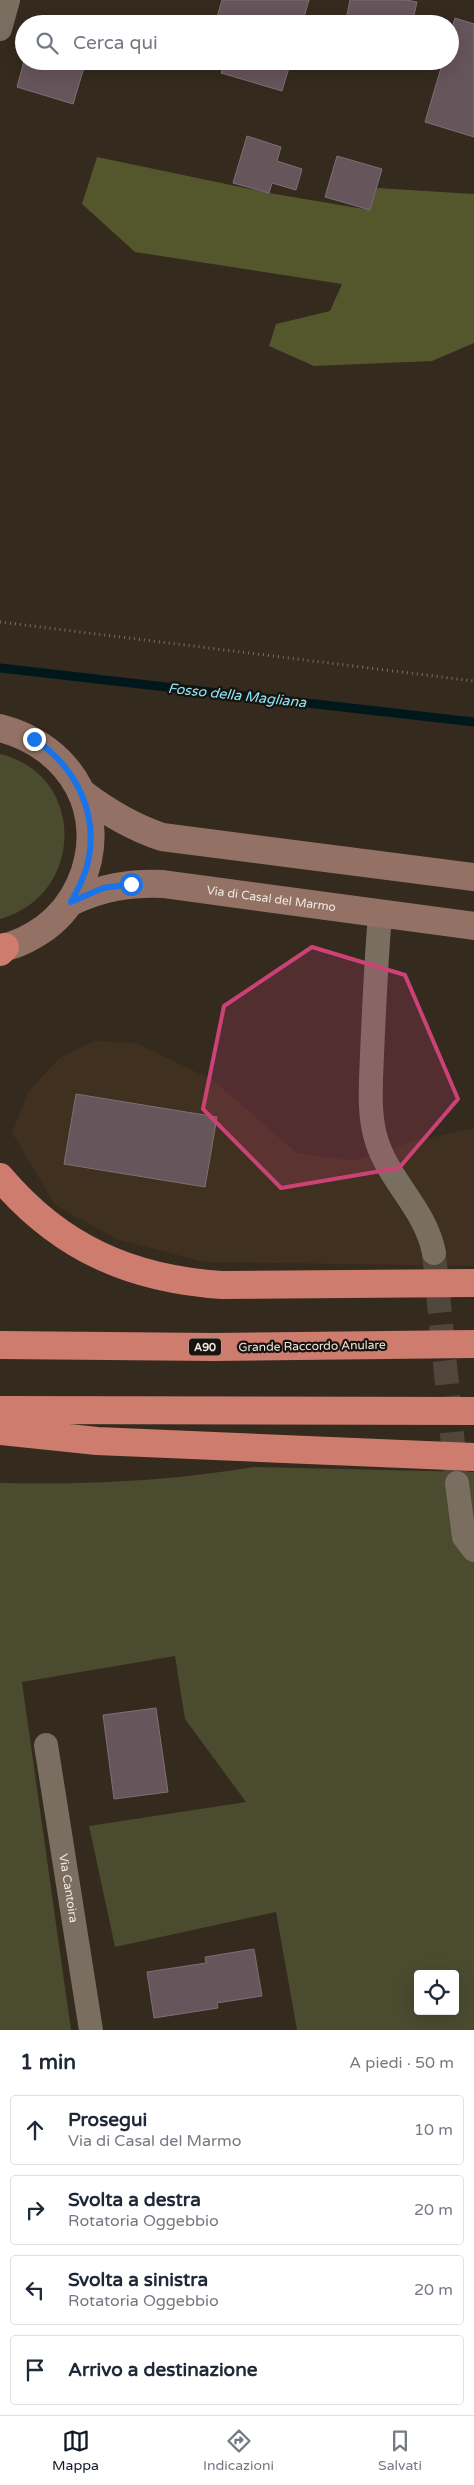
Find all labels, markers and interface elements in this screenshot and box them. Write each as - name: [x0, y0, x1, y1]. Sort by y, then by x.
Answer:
- search box: [15, 15, 459, 70]
- icon: search: [33, 29, 61, 57]
- text: Cerca qui: [73, 32, 158, 54]
- water label: Fosso della Magliana: [167, 680, 308, 711]
- route end: [23, 728, 46, 751]
- route start: [120, 873, 143, 896]
- street label: Via di Casal del Marmo: [206, 883, 337, 914]
- road number: A90: [189, 1338, 221, 1355]
- street label: Grande Raccordo Anulare: [238, 1338, 386, 1354]
- street label: Via Cantoira: [56, 1853, 81, 1924]
- map controls: [414, 1970, 459, 2015]
- button: locate: [414, 1970, 459, 2015]
- text: 1 min: [20, 2050, 76, 2075]
- text: A piedi · 50 m: [349, 2053, 454, 2073]
- text: Prosegui: [68, 2109, 147, 2131]
- icon: ahead: [21, 2116, 49, 2144]
- text: 10 m: [414, 2120, 453, 2140]
- text: Via di Casal del Marmo: [68, 2131, 242, 2151]
- text: Svolta a destra: [68, 2189, 201, 2211]
- icon: right: [21, 2196, 49, 2224]
- text: 20 m: [414, 2200, 453, 2220]
- text: Rotatoria Oggebbio: [68, 2211, 219, 2231]
- text: Svolta a sinistra: [68, 2269, 208, 2291]
- icon: left: [21, 2276, 49, 2304]
- text: 20 m: [414, 2280, 453, 2300]
- text: Rotatoria Oggebbio: [68, 2291, 219, 2311]
- icon: arrive: [21, 2356, 49, 2384]
- text: Arrivo a destinazione: [68, 2359, 258, 2381]
- tab: Mappa: [52, 2427, 99, 2474]
- tab: Indicazioni: [203, 2427, 274, 2474]
- tab: Salvati: [378, 2427, 422, 2474]

